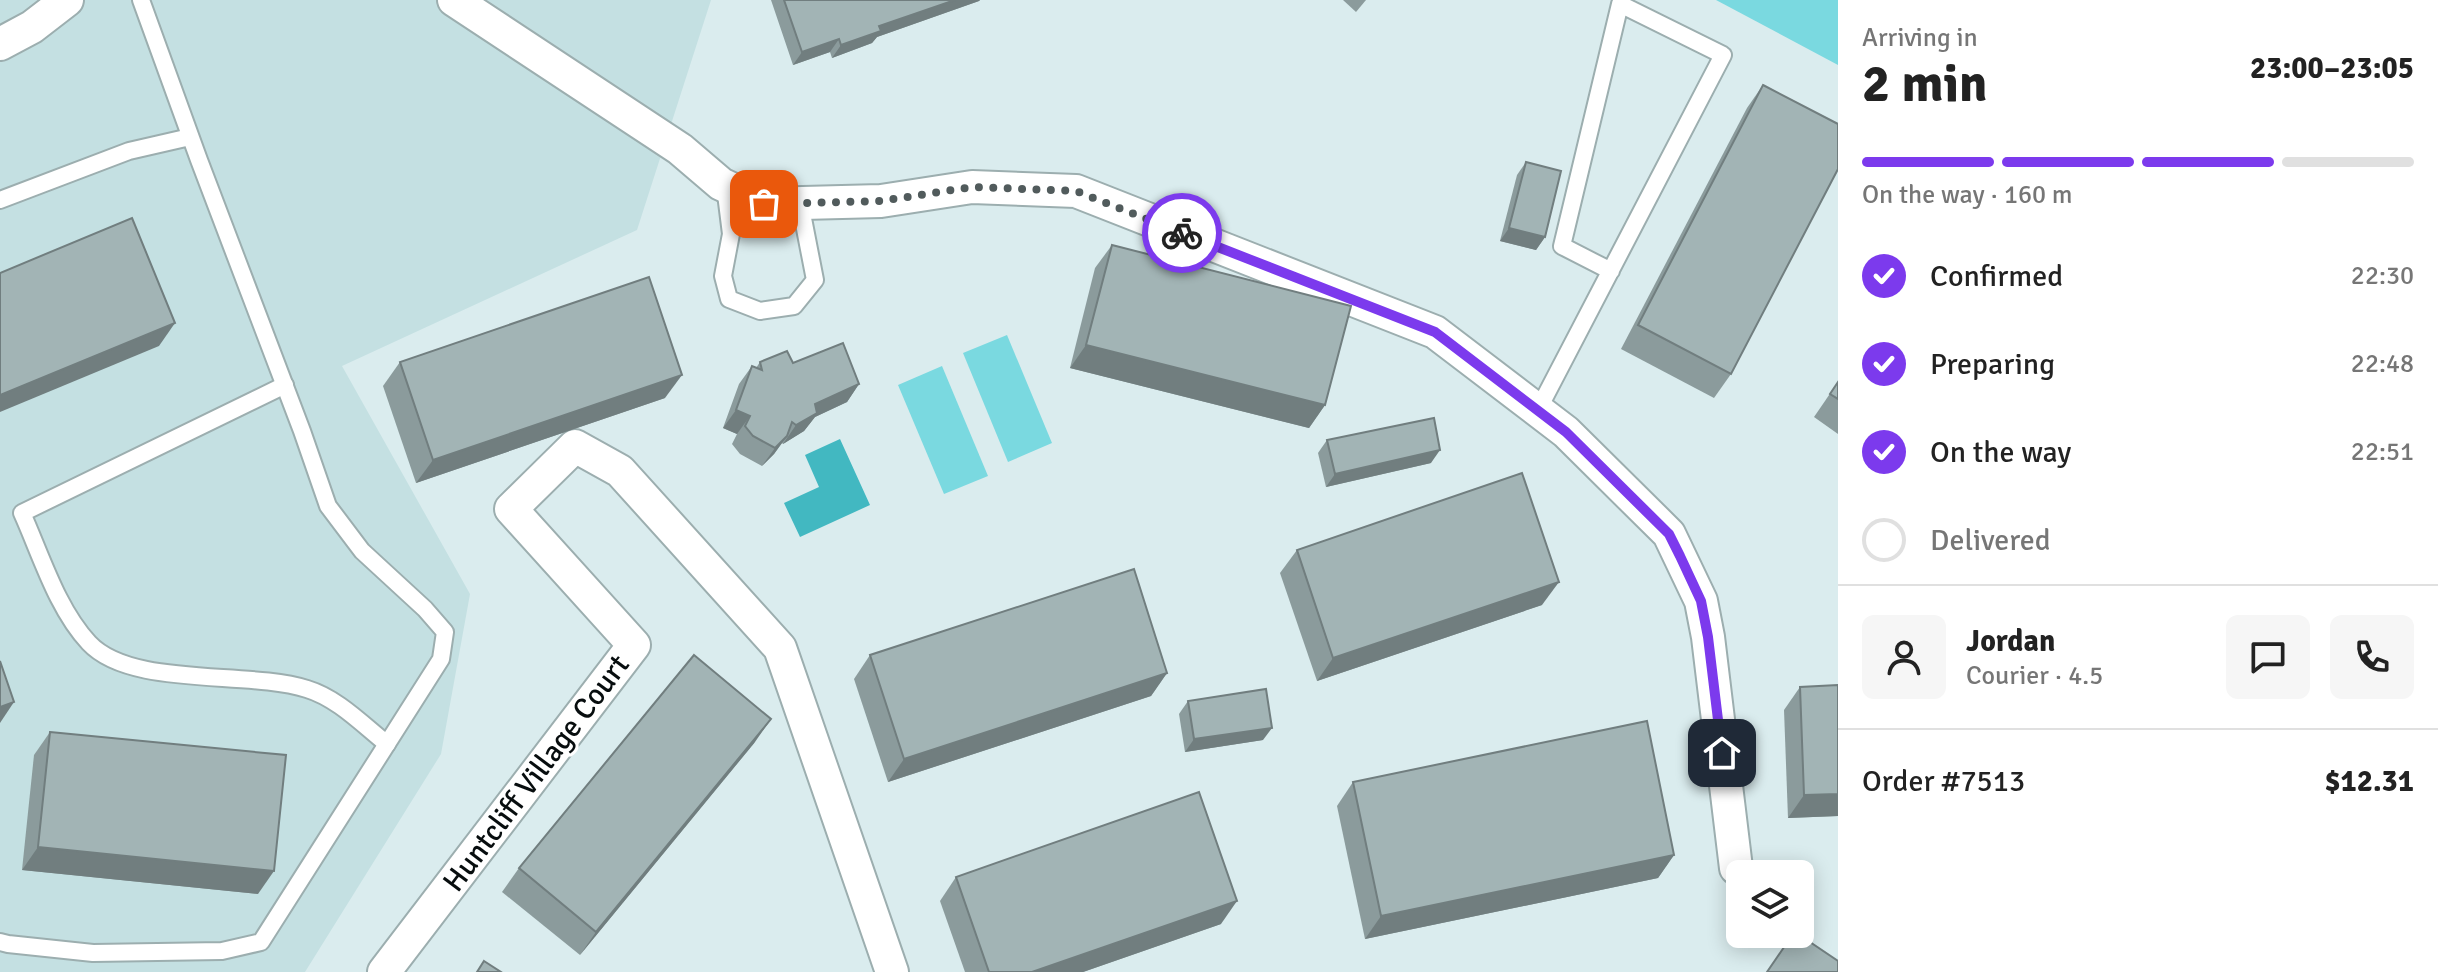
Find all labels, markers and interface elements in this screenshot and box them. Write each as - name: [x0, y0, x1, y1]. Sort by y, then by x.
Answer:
- text: Arriving in: [1862, 22, 1978, 54]
- text: 23:00–23:05: [2250, 50, 2414, 87]
- text: 2 min: [1862, 52, 1988, 116]
- pin: [730, 170, 798, 238]
- text: On the way · 160 m: [1862, 179, 2072, 211]
- icon: bag: [742, 182, 786, 226]
- courier: [1142, 193, 1222, 273]
- icon: bike: [1160, 211, 1204, 255]
- icon: check: [1862, 254, 1906, 298]
- text: Confirmed: [1930, 258, 2063, 295]
- text: 22:30: [2351, 260, 2414, 292]
- icon: check: [1862, 342, 1906, 386]
- text: Preparing: [1930, 346, 2055, 383]
- text: 22:48: [2351, 348, 2414, 380]
- icon: check: [1862, 430, 1906, 474]
- text: On the way: [1930, 434, 2071, 471]
- text: 22:51: [2351, 436, 2414, 468]
- text: Delivered: [1930, 522, 2051, 559]
- button: person: [1862, 615, 1946, 699]
- button: chat: [2226, 615, 2310, 699]
- button: phone: [2330, 615, 2414, 699]
- text: Jordan: [1966, 623, 2055, 660]
- street label: Huntcliff Village Court: [435, 648, 638, 899]
- text: Courier · 4.5: [1966, 660, 2103, 692]
- pin: [1688, 719, 1756, 787]
- icon: home: [1700, 731, 1744, 775]
- text: Order #7513: [1862, 763, 2025, 800]
- text: $12.31: [2324, 763, 2414, 800]
- map controls: [1726, 860, 1814, 948]
- button: layers: [1726, 860, 1814, 948]

